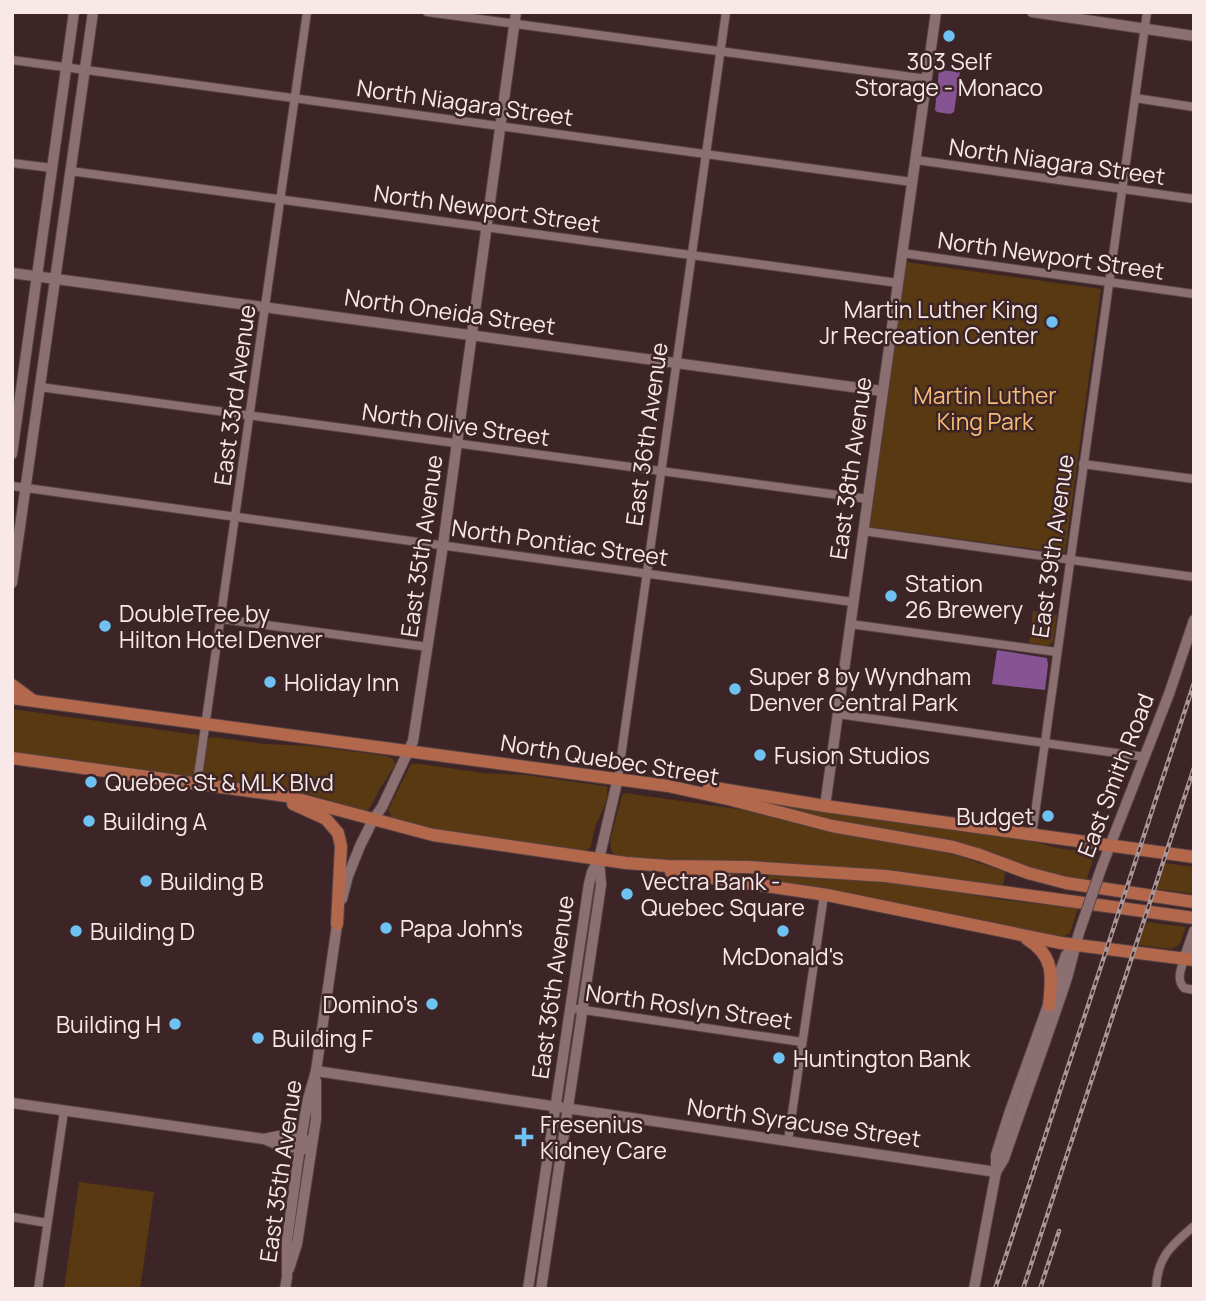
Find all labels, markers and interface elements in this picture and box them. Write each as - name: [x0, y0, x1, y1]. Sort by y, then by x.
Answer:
- marker: 303 Self Storage - Monaco: [941, 28, 957, 44]
- place label: 303 Self Storage - Monaco: [855, 45, 1043, 103]
- street label: North Niagara Street: [355, 71, 575, 133]
- street label: North Niagara Street: [947, 130, 1167, 192]
- street label: North Newport Street: [372, 176, 602, 240]
- street label: North Newport Street: [936, 223, 1166, 287]
- street label: North Oneida Street: [342, 280, 558, 342]
- place label: Martin Luther King Jr Recreation Center: [820, 293, 1038, 351]
- street label: East 33rd Avenue: [205, 303, 263, 487]
- marker: Martin Luther King Jr Recreation Center: [1044, 314, 1060, 330]
- street label: East 36th Avenue: [617, 340, 675, 528]
- street label: East 38th Avenue: [821, 375, 879, 561]
- park label: Martin Luther King Park: [913, 379, 1057, 437]
- street label: North Olive Street: [360, 395, 552, 453]
- street label: East 39th Avenue: [1023, 452, 1081, 640]
- street label: East 35th Avenue: [392, 453, 450, 639]
- street label: North Pontiac Street: [450, 511, 670, 573]
- place label: Station 26 Brewery: [905, 567, 1023, 625]
- marker: Station 26 Brewery: [883, 588, 899, 604]
- place label: DoubleTree by Hilton Hotel Denver: [119, 597, 323, 655]
- marker: DoubleTree by Hilton Hotel Denver: [97, 618, 113, 634]
- place label: Super 8 by Wyndham Denver Central Park: [749, 660, 971, 718]
- place label: Holiday Inn: [284, 666, 399, 698]
- marker: Holiday Inn: [262, 674, 278, 690]
- marker: Super 8 by Wyndham Denver Central Park: [727, 681, 743, 697]
- street label: East Smith Road: [1069, 689, 1161, 861]
- street label: North Quebec Street: [498, 726, 722, 792]
- place label: Fusion Studios: [774, 739, 930, 771]
- marker: Fusion Studios: [752, 747, 768, 763]
- place label: Quebec St & MLK Blvd: [105, 766, 334, 798]
- marker: Quebec St & MLK Blvd: [83, 774, 99, 790]
- place label: Budget: [956, 800, 1034, 832]
- place label: Building A: [103, 805, 207, 837]
- marker: Budget: [1040, 808, 1056, 824]
- marker: Building A: [81, 813, 97, 829]
- place label: Building B: [160, 865, 263, 897]
- place label: Vectra Bank - Quebec Square: [641, 865, 805, 923]
- marker: Building B: [138, 873, 154, 889]
- marker: Vectra Bank - Quebec Square: [619, 886, 635, 902]
- street label: East 36th Avenue: [523, 893, 581, 1081]
- place label: Papa John's: [400, 912, 523, 944]
- place label: Building D: [90, 915, 195, 947]
- marker: Papa John's: [378, 920, 394, 936]
- marker: Building D: [68, 923, 84, 939]
- marker: McDonald's: [775, 923, 791, 939]
- place label: McDonald's: [722, 940, 844, 972]
- street label: North Roslyn Street: [584, 976, 794, 1036]
- place label: Domino's: [322, 988, 418, 1020]
- marker: Domino's: [424, 996, 440, 1012]
- place label: Building H: [56, 1008, 161, 1040]
- marker: Building H: [167, 1016, 183, 1032]
- place label: Building F: [272, 1022, 373, 1054]
- marker: Building F: [250, 1030, 266, 1046]
- place label: Huntington Bank: [793, 1042, 971, 1074]
- marker: Huntington Bank: [771, 1050, 787, 1066]
- street label: East 35th Avenue: [251, 1078, 309, 1264]
- street label: North Syracuse Street: [685, 1090, 923, 1154]
- place label: Fresenius Kidney Care: [540, 1108, 667, 1166]
- marker: Fresenius Kidney Care: [514, 1127, 534, 1147]

